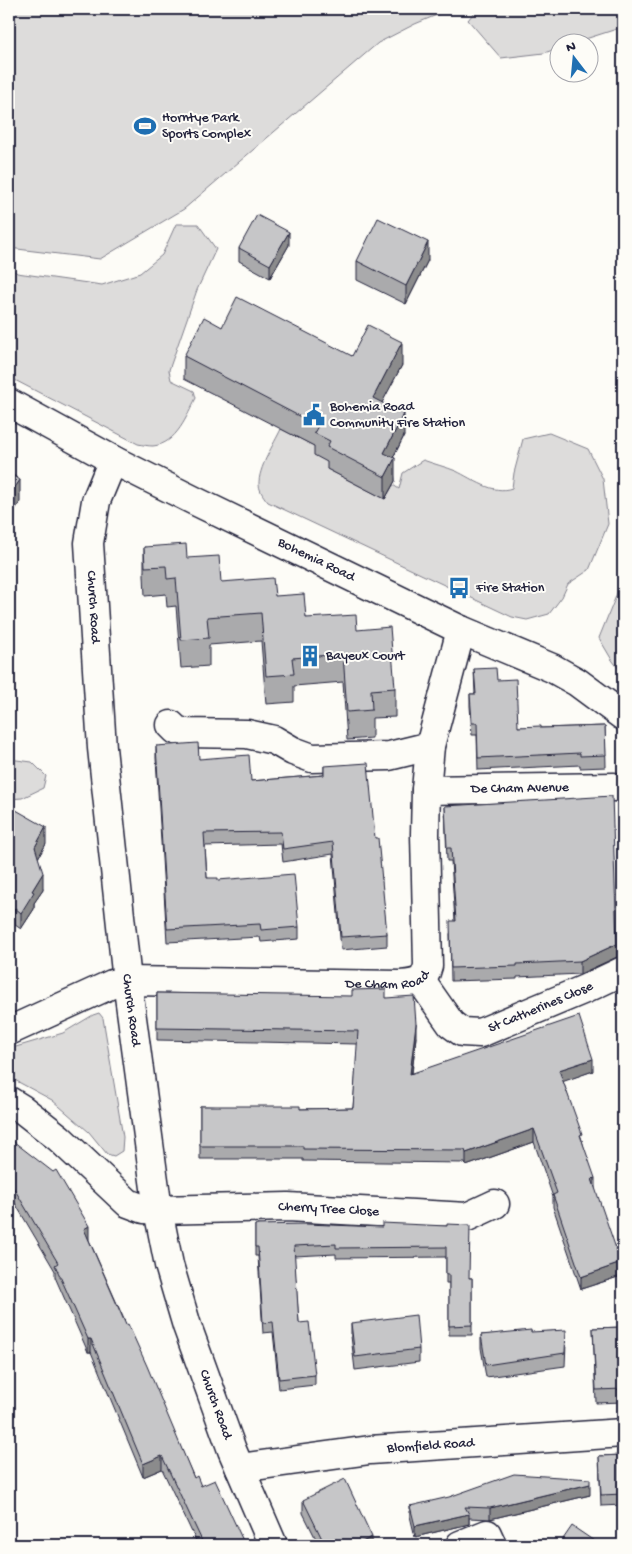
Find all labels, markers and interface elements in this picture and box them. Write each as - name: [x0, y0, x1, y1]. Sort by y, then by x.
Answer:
- north arrow: [550, 32, 600, 82]
- text: N: [564, 38, 578, 57]
- place label: Horntye Park Sports Complex: [162, 110, 252, 143]
- sports icon: Horntye Park Sports Complex: [132, 113, 158, 139]
- place label: Bohemia Road Community Fire Station: [329, 399, 466, 432]
- public building icon: Bohemia Road Community Fire Station: [301, 402, 327, 428]
- street label: Bohemia Road: [274, 533, 359, 587]
- street label: Church Road: [82, 570, 104, 646]
- bus stop icon: Fire Station: [446, 575, 472, 601]
- place label: Fire Station: [475, 580, 545, 597]
- building icon: Bayeux Court: [297, 643, 323, 669]
- place label: Bayeux Court: [325, 648, 406, 665]
- street label: De Cham Avenue: [470, 779, 570, 798]
- street label: De Cham Road: [344, 966, 435, 994]
- street label: Church Road: [118, 973, 144, 1049]
- street label: St Catherines Close: [486, 977, 597, 1037]
- street label: Cherry Tree Close: [278, 1198, 380, 1221]
- street label: Church Road: [195, 1367, 237, 1443]
- street label: Blomfield Road: [386, 1434, 477, 1457]

